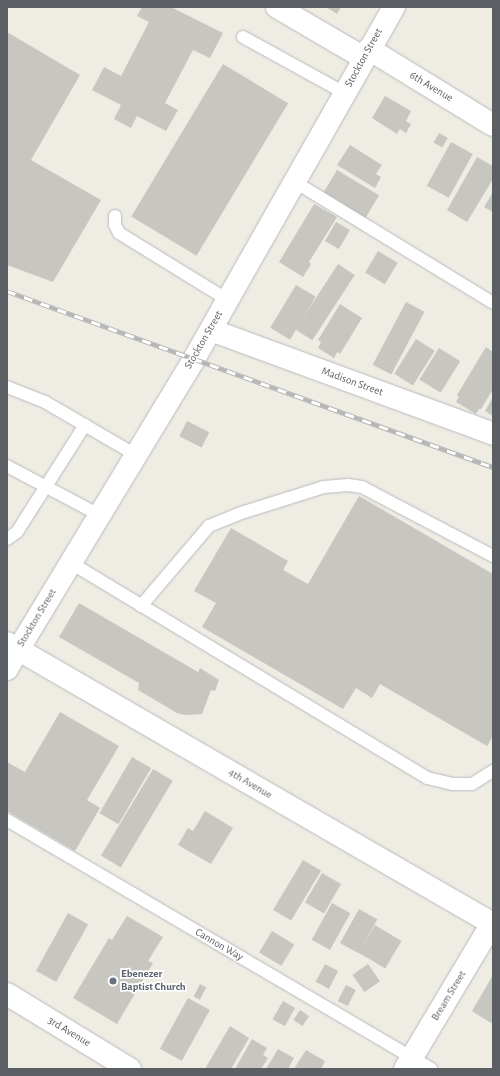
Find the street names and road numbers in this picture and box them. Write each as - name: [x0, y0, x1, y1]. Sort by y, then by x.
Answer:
- street label: Stockton Street: [342, 26, 386, 90]
- street label: 6th Avenue: [407, 69, 455, 105]
- street label: Stockton Street: [182, 308, 226, 372]
- street label: Madison Street: [319, 365, 385, 399]
- street label: Stockton Street: [15, 587, 59, 649]
- street label: 4th Avenue: [226, 766, 274, 802]
- street label: Cannon Way: [192, 926, 246, 964]
- street label: Bream Street: [429, 969, 469, 1023]
- street label: 3rd Avenue: [45, 1014, 93, 1050]

